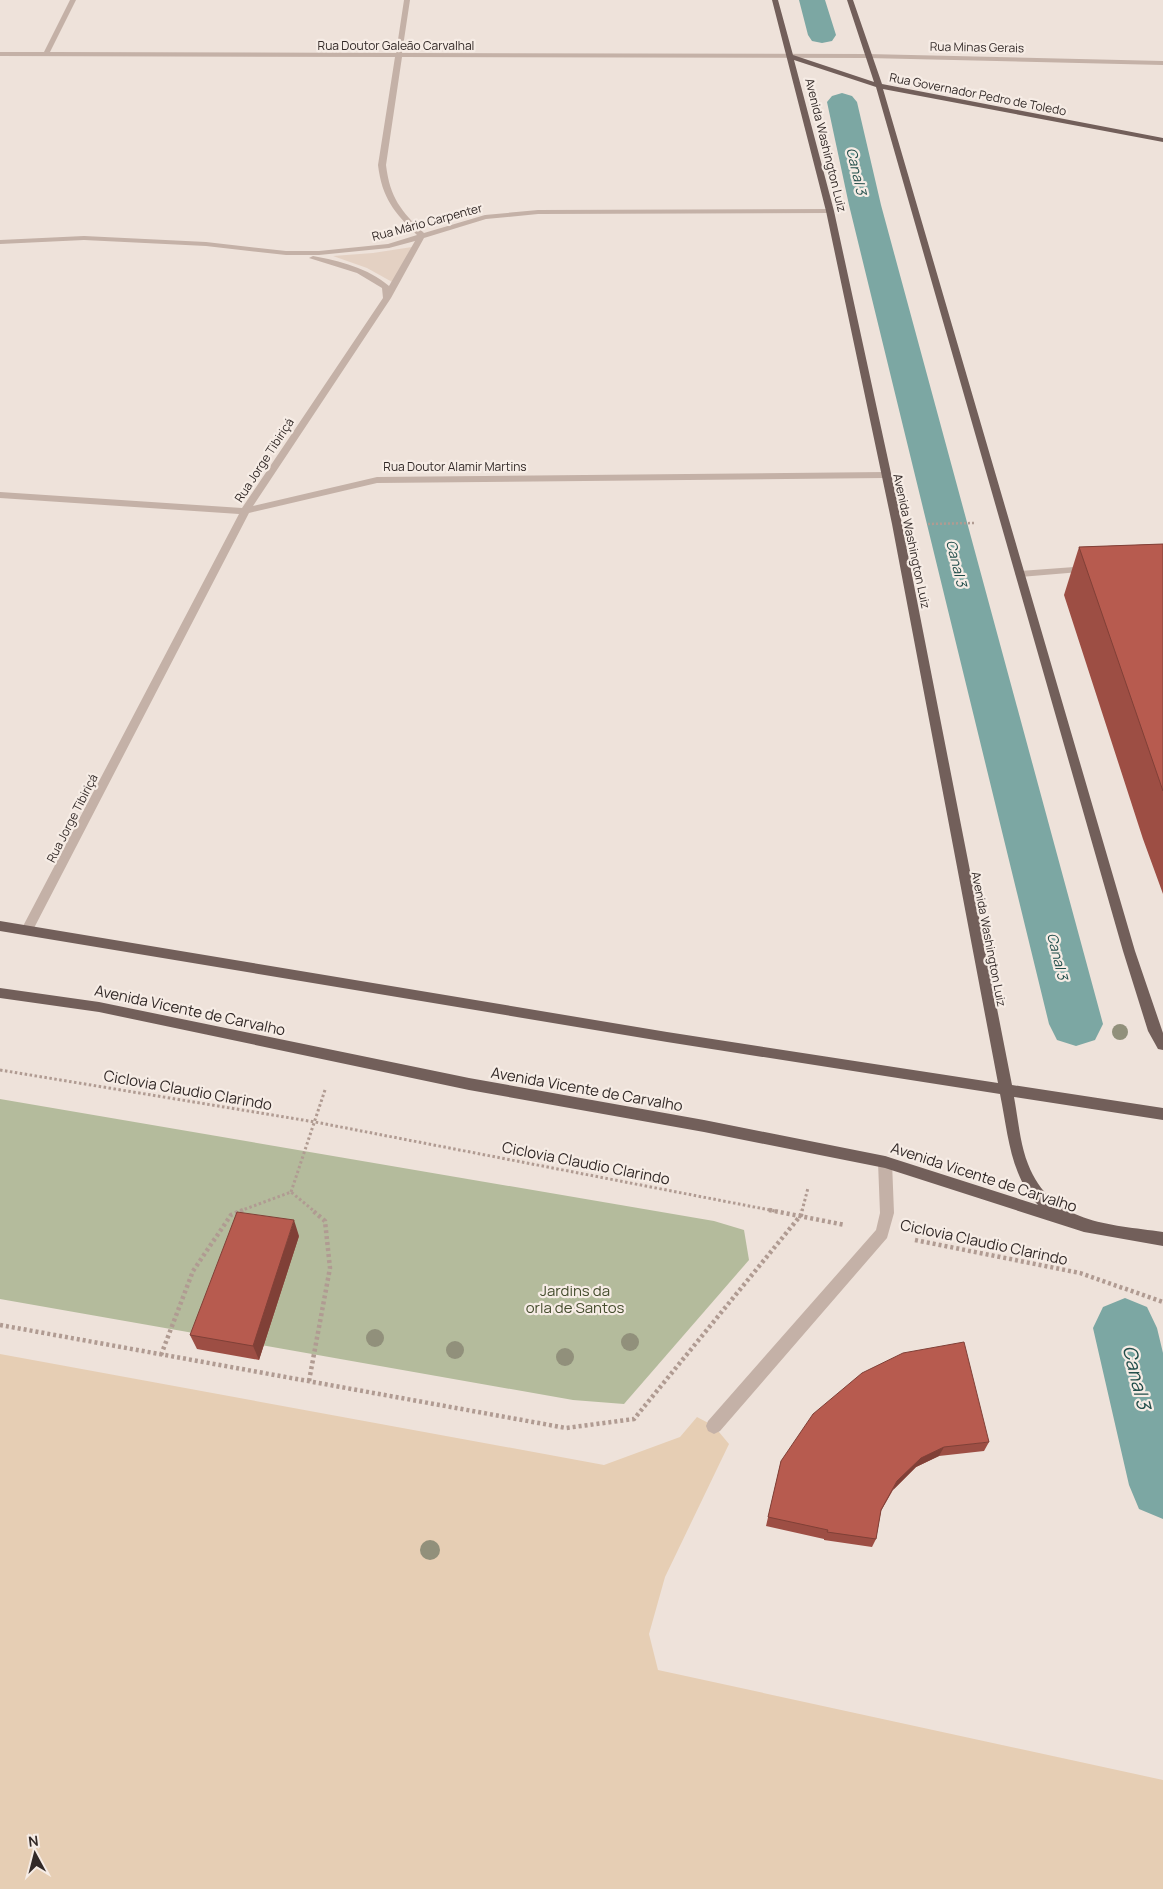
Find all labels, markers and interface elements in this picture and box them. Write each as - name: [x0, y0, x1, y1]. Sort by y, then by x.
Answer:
- street label: Rua Doutor Galeão Carvalhal: [318, 37, 474, 54]
- street label: Rua Minas Gerais: [930, 38, 1024, 56]
- street label: Rua Governador Pedro de Toledo: [888, 68, 1068, 120]
- street label: Avenida Washington Luiz: [801, 76, 851, 214]
- water label: Canal 3: [842, 146, 872, 199]
- street label: Rua Mário Carpenter: [370, 199, 485, 245]
- street label: Rua Jorge Tibiriçá: [230, 415, 298, 505]
- street label: Rua Doutor Alamir Martins: [383, 458, 527, 475]
- street label: Avenida Washington Luiz: [889, 472, 935, 610]
- water label: Canal 3: [942, 538, 973, 591]
- street label: Rua Jorge Tibiriçá: [42, 771, 102, 865]
- street label: Avenida Washington Luiz: [968, 870, 1010, 1008]
- water label: Canal 3: [1043, 931, 1074, 984]
- street label: Avenida Vicente de Carvalho: [93, 980, 287, 1041]
- street label: Avenida Vicente de Carvalho: [489, 1062, 685, 1116]
- street label: Ciclovia Claudio Clarindo: [102, 1065, 274, 1115]
- street label: Ciclovia Claudio Clarindo: [500, 1136, 672, 1190]
- street label: Avenida Vicente de Carvalho: [888, 1137, 1080, 1217]
- street label: Ciclovia Claudio Clarindo: [898, 1214, 1070, 1270]
- park label: Jardins da orla de Santos: [526, 1280, 624, 1318]
- water label: Canal 3: [1117, 1342, 1158, 1414]
- north arrow: [10, 1829, 60, 1879]
- text: N: [27, 1831, 40, 1851]

